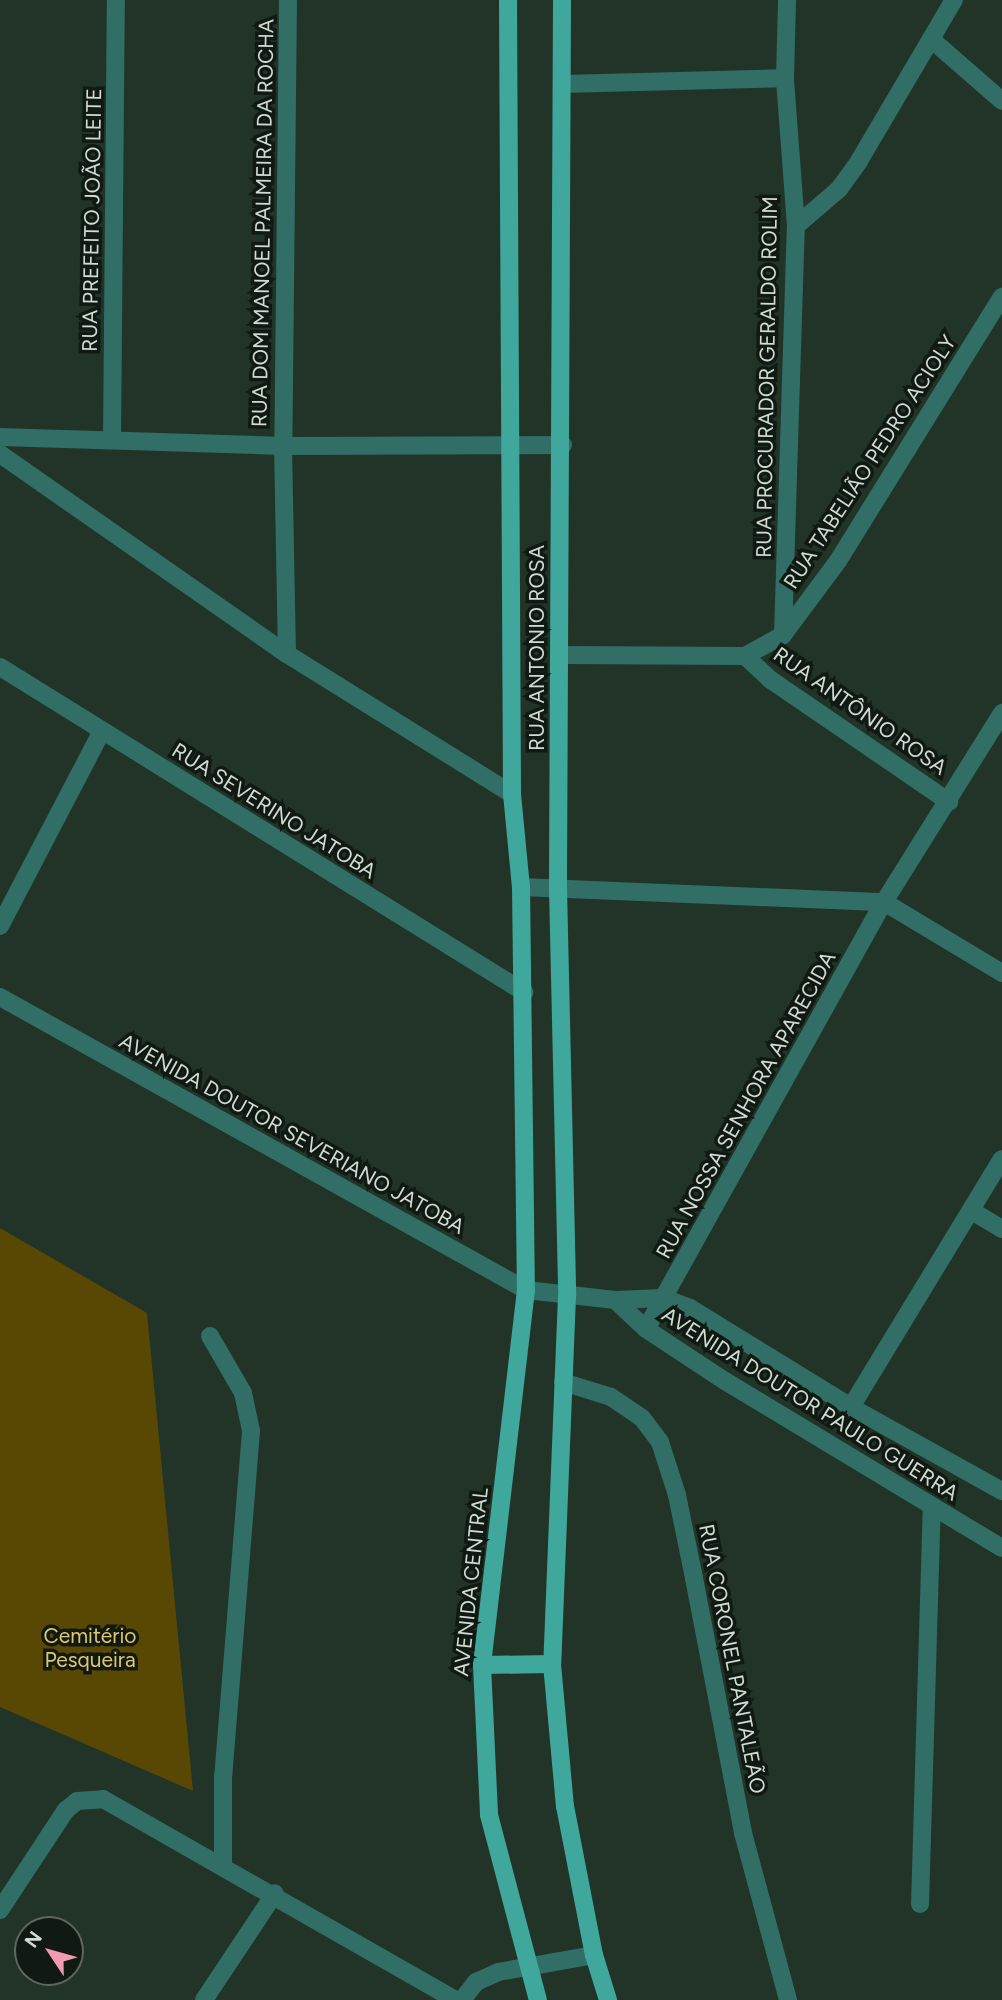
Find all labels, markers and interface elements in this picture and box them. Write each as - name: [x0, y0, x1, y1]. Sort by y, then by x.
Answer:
- street label: RUA DOM MANOEL PALMEIRA DA ROCHA: [247, 19, 279, 427]
- street label: RUA PREFEITO JOÃO LEITE: [77, 88, 107, 352]
- street label: RUA PROCURADOR GERALDO ROLIM: [751, 196, 783, 558]
- street label: RUA TABELIÃO PEDRO ACIOLY: [778, 330, 962, 594]
- street label: RUA ANTONIO ROSA: [524, 545, 550, 751]
- street label: RUA ANTÔNIO ROSA: [769, 642, 951, 780]
- street label: RUA SEVERINO JATOBA: [167, 738, 381, 884]
- street label: RUA NOSSA SENHORA APARECIDA: [651, 947, 841, 1263]
- street label: AVENIDA DOUTOR SEVERIANO JATOBA: [115, 1028, 469, 1240]
- street label: AVENIDA DOUTOR PAULO GUERRA: [657, 1302, 963, 1506]
- street label: AVENIDA CENTRAL: [449, 1486, 493, 1678]
- street label: RUA CORONEL PANTALEÃO: [693, 1522, 771, 1796]
- park label: Cemitério Pesqueira: [44, 1623, 136, 1673]
- north arrow: [14, 1916, 84, 1986]
- text: N: [20, 1927, 47, 1952]

